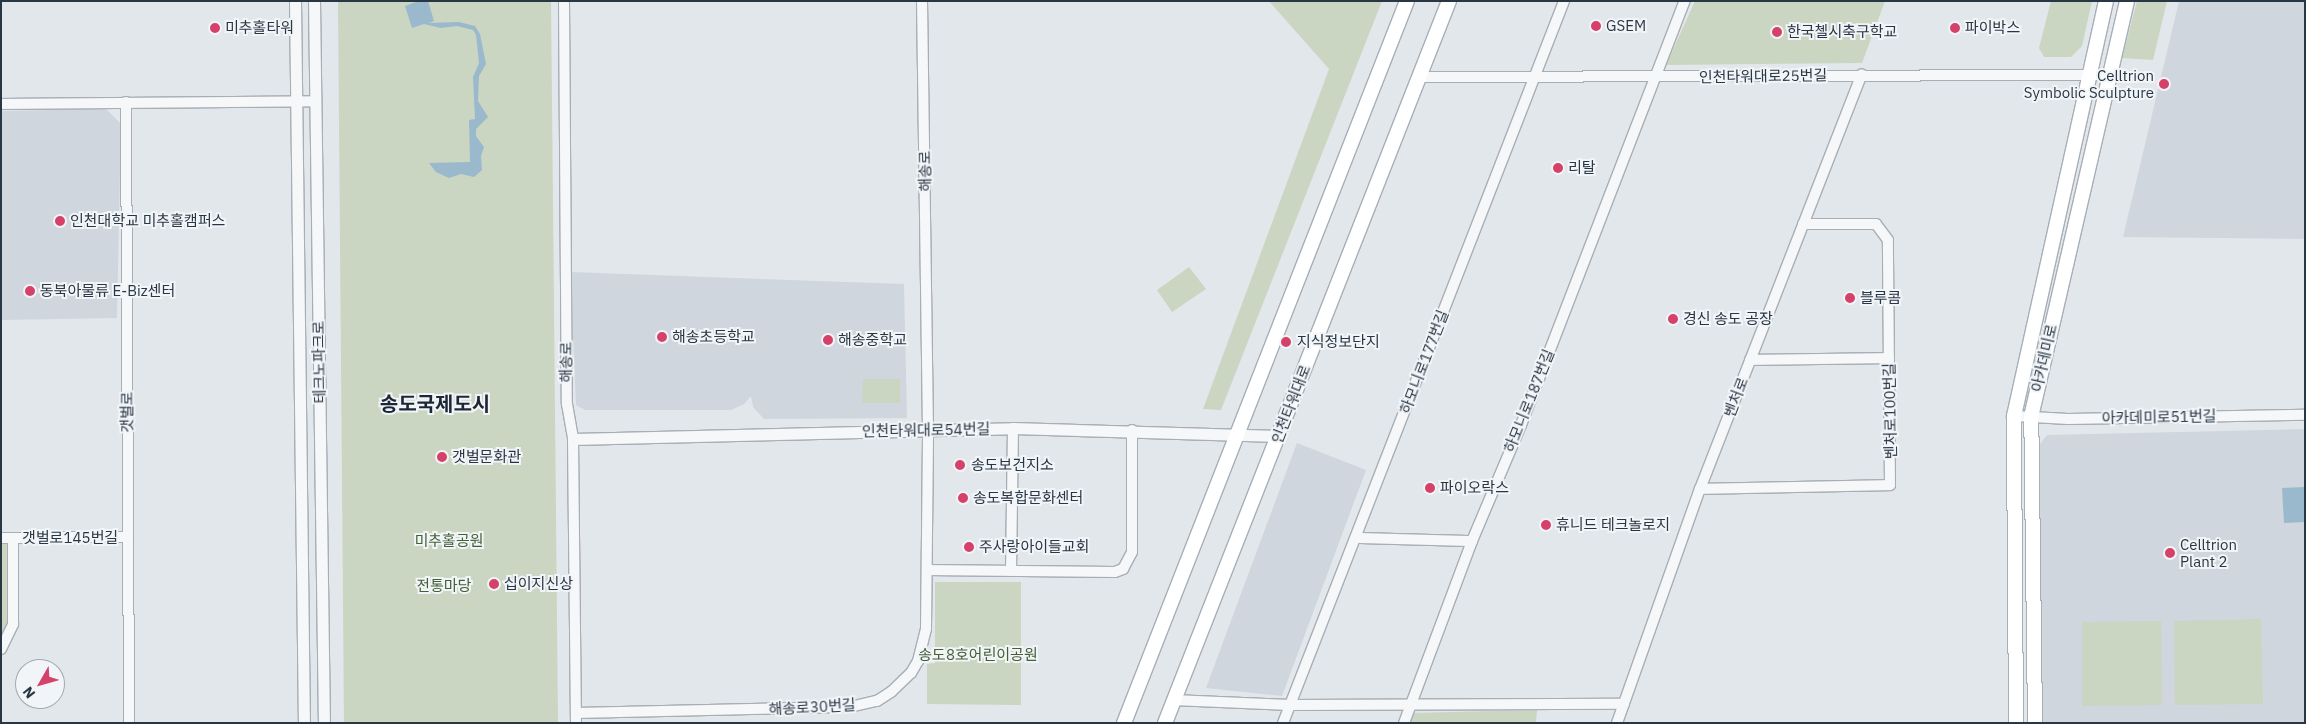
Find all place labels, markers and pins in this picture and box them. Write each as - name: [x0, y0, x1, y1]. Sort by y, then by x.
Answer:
- place label: GSEM: [1606, 17, 1646, 35]
- place label: 미추홀타워: [225, 19, 294, 37]
- place label: 파이박스: [1965, 19, 2020, 37]
- marker: GSEM: [1590, 20, 1602, 32]
- marker: 미추홀타워: [209, 22, 221, 34]
- marker: 파이박스: [1949, 22, 1961, 34]
- place label: 한국첼시축구학교: [1787, 23, 1897, 41]
- marker: 한국첼시축구학교: [1771, 26, 1783, 38]
- place label: Celltrion Symbolic Sculpture: [2024, 66, 2154, 101]
- marker: Celltrion Symbolic Sculpture: [2158, 78, 2170, 90]
- place label: 리탈: [1568, 159, 1596, 177]
- marker: 리탈: [1552, 162, 1564, 174]
- place label: 인천대학교 미추홀캠퍼스: [70, 212, 225, 230]
- marker: 인천대학교 미추홀캠퍼스: [54, 215, 66, 227]
- place label: 동북아물류 E-Biz센터: [40, 282, 175, 300]
- marker: 동북아물류 E-Biz센터: [24, 285, 36, 297]
- place label: 블루콤: [1860, 289, 1901, 307]
- marker: 블루콤: [1844, 292, 1856, 304]
- place label: 경신 송도 공장: [1683, 310, 1773, 328]
- marker: 경신 송도 공장: [1667, 313, 1679, 325]
- place label: 해송초등학교: [672, 328, 755, 346]
- marker: 해송초등학교: [656, 331, 668, 343]
- place label: 해송중학교: [838, 331, 907, 349]
- place label: 지식정보단지: [1297, 333, 1380, 351]
- marker: 해송중학교: [822, 334, 834, 346]
- marker: 지식정보단지: [1279, 335, 1293, 349]
- place label: 갯벌문화관: [452, 448, 521, 466]
- marker: 갯벌문화관: [436, 451, 448, 463]
- place label: 송도보건지소: [971, 456, 1054, 474]
- marker: 송도보건지소: [953, 458, 967, 472]
- place label: 파이오락스: [1440, 479, 1509, 497]
- marker: 파이오락스: [1424, 482, 1436, 494]
- place label: 송도복합문화센터: [973, 489, 1083, 507]
- marker: 송도복합문화센터: [957, 492, 969, 504]
- place label: 휴니드 테크놀로지: [1556, 516, 1670, 534]
- marker: 휴니드 테크놀로지: [1540, 519, 1552, 531]
- place label: Celltrion Plant 2: [2180, 535, 2237, 570]
- place label: 주사랑아이들교회: [979, 538, 1089, 556]
- marker: 주사랑아이들교회: [963, 541, 975, 553]
- marker: Celltrion Plant 2: [2164, 547, 2176, 559]
- place label: 십이지신상: [504, 575, 573, 593]
- marker: 십이지신상: [488, 578, 500, 590]

